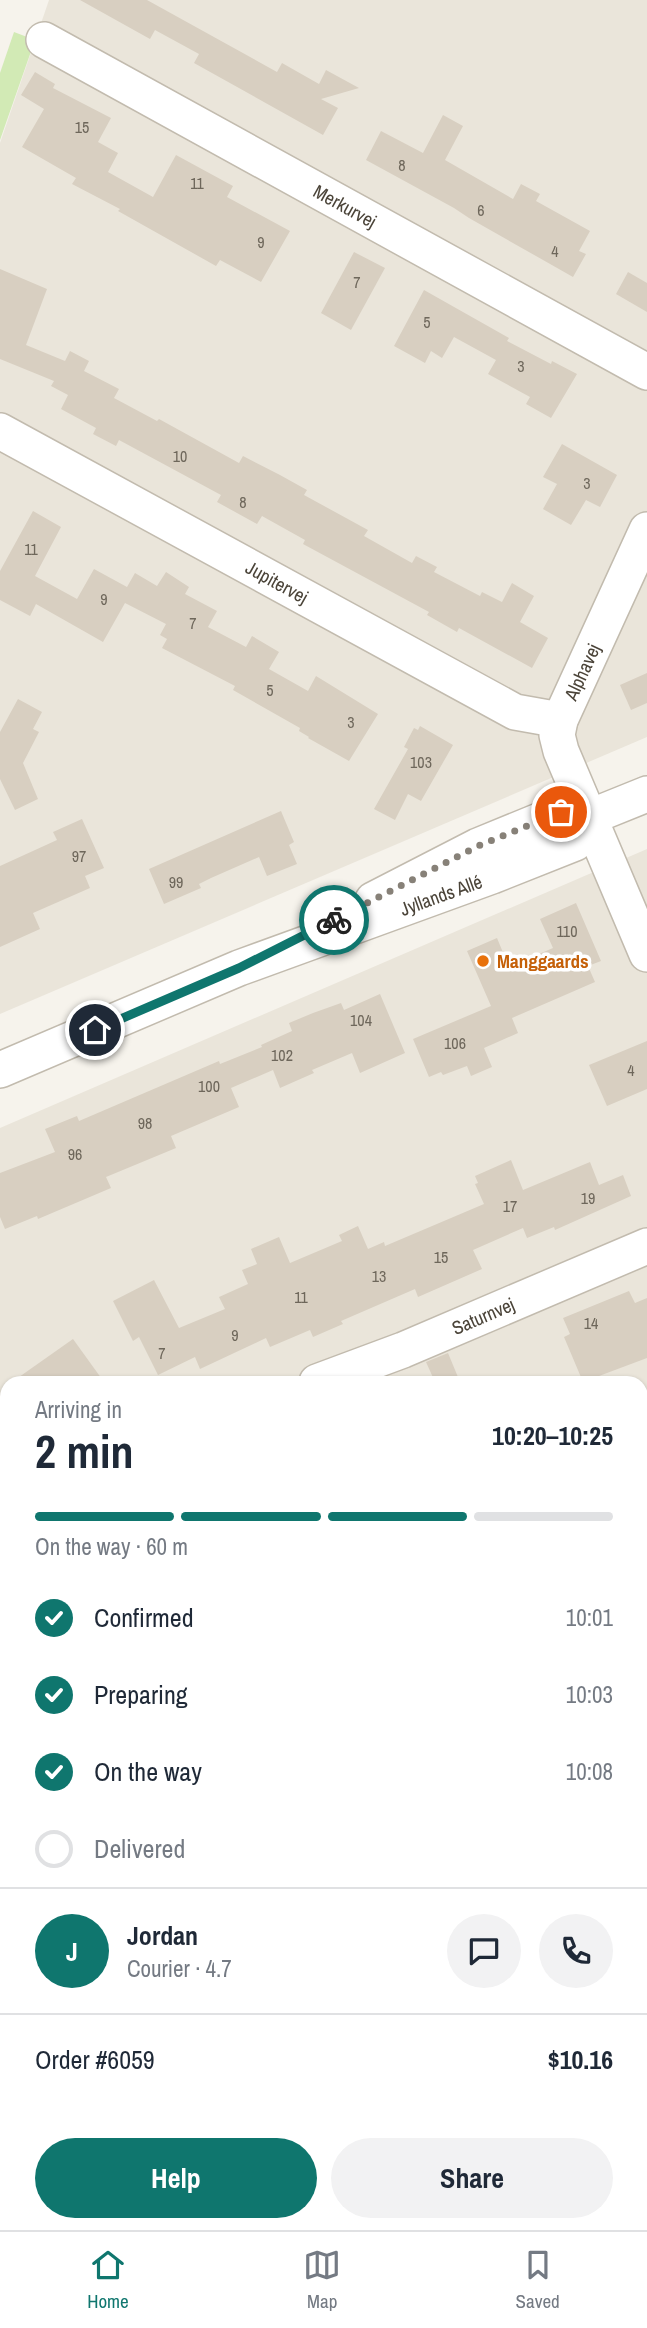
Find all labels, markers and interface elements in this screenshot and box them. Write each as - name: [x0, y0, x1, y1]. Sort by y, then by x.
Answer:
- house number: 15: [75, 116, 89, 138]
- house number: 8: [398, 154, 406, 176]
- house number: 11: [190, 172, 205, 194]
- street label: Merkurvej: [309, 178, 381, 234]
- house number: 6: [477, 199, 485, 221]
- house number: 9: [257, 231, 265, 253]
- house number: 4: [551, 240, 559, 262]
- house number: 7: [353, 271, 361, 293]
- house number: 5: [423, 311, 431, 333]
- house number: 3: [517, 355, 525, 377]
- house number: 10: [173, 445, 187, 467]
- house number: 3: [583, 472, 591, 494]
- house number: 8: [239, 491, 247, 513]
- house number: 11: [24, 538, 39, 560]
- street label: Jupitervej: [241, 554, 313, 610]
- house number: 9: [100, 588, 108, 610]
- house number: 7: [189, 612, 197, 634]
- street label: Alphavej: [557, 639, 606, 705]
- house number: 5: [266, 679, 274, 701]
- house number: 3: [347, 711, 355, 733]
- house number: 103: [410, 751, 432, 773]
- pin: [531, 782, 591, 842]
- icon: bag: [542, 793, 580, 831]
- house number: 97: [72, 845, 86, 867]
- street label: Jyllands Allé: [396, 868, 486, 922]
- house number: 99: [169, 871, 183, 893]
- courier: [299, 885, 369, 955]
- icon: bike: [315, 901, 353, 939]
- house number: 110: [557, 920, 577, 942]
- place label: Manggaards: [497, 948, 589, 974]
- marker: Manggaards: [475, 953, 491, 969]
- pin: [65, 1000, 125, 1060]
- house number: 104: [350, 1009, 372, 1031]
- icon: home: [76, 1011, 114, 1049]
- house number: 106: [444, 1032, 466, 1054]
- house number: 102: [271, 1044, 293, 1066]
- house number: 4: [627, 1059, 635, 1081]
- house number: 100: [198, 1075, 220, 1097]
- house number: 98: [138, 1112, 152, 1134]
- house number: 96: [68, 1143, 82, 1165]
- house number: 19: [581, 1187, 595, 1209]
- house number: 17: [503, 1195, 517, 1217]
- house number: 15: [434, 1246, 448, 1268]
- house number: 13: [372, 1265, 386, 1287]
- house number: 11: [294, 1286, 309, 1308]
- street label: Saturnvej: [448, 1291, 518, 1341]
- house number: 14: [584, 1312, 598, 1334]
- house number: 9: [231, 1324, 239, 1346]
- house number: 7: [158, 1342, 166, 1364]
- text: Arriving in: [35, 1394, 122, 1425]
- text: 10:20–10:25: [492, 1418, 613, 1453]
- text: 2 min: [35, 1420, 134, 1482]
- text: On the way · 60 m: [35, 1531, 188, 1562]
- icon: check: [35, 1599, 73, 1637]
- text: Confirmed: [94, 1600, 194, 1635]
- text: 10:01: [566, 1602, 613, 1633]
- icon: check: [35, 1676, 73, 1714]
- text: Preparing: [94, 1677, 188, 1712]
- text: 10:03: [566, 1679, 613, 1710]
- icon: check: [35, 1753, 73, 1791]
- text: On the way: [94, 1754, 202, 1789]
- text: 10:08: [566, 1756, 613, 1787]
- text: Delivered: [94, 1831, 185, 1866]
- button: chat: [447, 1914, 521, 1988]
- button: phone: [539, 1914, 613, 1988]
- text: Jordan: [127, 1918, 198, 1953]
- text: J: [66, 1934, 78, 1969]
- text: Courier · 4.7: [127, 1953, 232, 1984]
- text: Order #6059: [35, 2042, 155, 2077]
- text: $10.16: [548, 2042, 613, 2077]
- button: Help: [35, 2138, 317, 2218]
- button: Share: [331, 2138, 613, 2218]
- tab: Home: [87, 2246, 129, 2314]
- tab: Map: [303, 2246, 341, 2314]
- tab: Saved: [516, 2246, 560, 2314]

